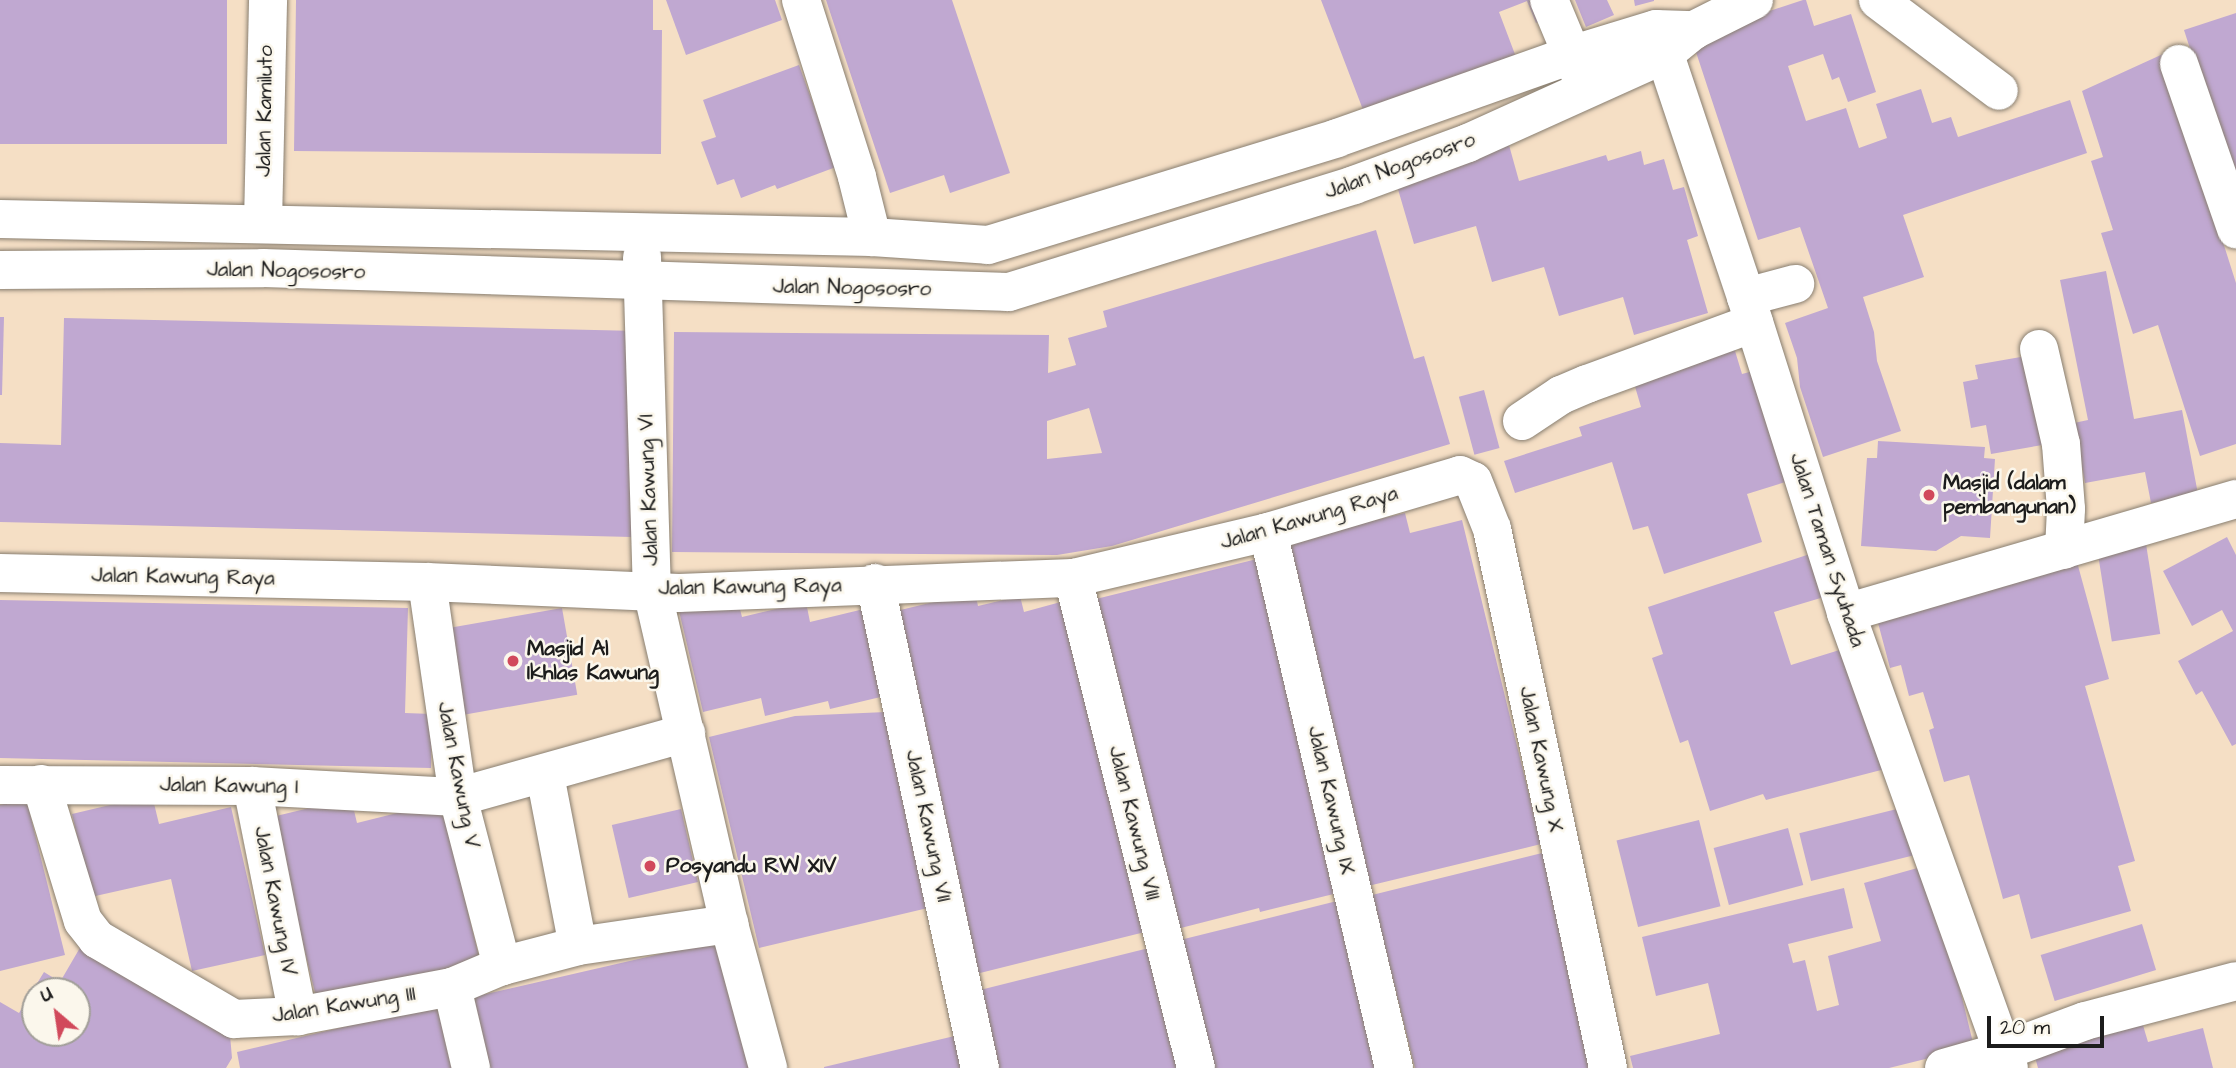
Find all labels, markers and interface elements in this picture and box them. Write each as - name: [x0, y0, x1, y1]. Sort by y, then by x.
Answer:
- street label: Jalan Kamiluto: [251, 45, 279, 177]
- street label: Jalan Nogososro: [1321, 127, 1479, 205]
- street label: Jalan Nogososro: [206, 257, 366, 285]
- street label: Jalan Nogososro: [772, 274, 932, 302]
- street label: Jalan Kawung VI: [634, 414, 664, 566]
- street label: Jalan Taman Syuhada: [1784, 450, 1870, 650]
- place label: Masjid (dalam pembangunan): [1943, 470, 2076, 520]
- street label: Jalan Kawung Raya: [1217, 481, 1401, 555]
- marker: Masjid (dalam pembangunan): [1921, 487, 1937, 503]
- street label: Jalan Kawung Raya: [91, 563, 275, 591]
- street label: Jalan Kawung Raya: [658, 573, 842, 601]
- place label: Masjid Al Ikhlas Kawung: [527, 636, 659, 686]
- marker: Masjid Al Ikhlas Kawung: [505, 653, 521, 669]
- street label: Jalan Kawung X: [1513, 684, 1569, 834]
- street label: Jalan Kawung V: [431, 700, 485, 850]
- street label: Jalan Kawung IX: [1302, 723, 1360, 877]
- street label: Jalan Kawung VIII: [1103, 743, 1165, 903]
- street label: Jalan Kawung VII: [900, 748, 956, 904]
- street label: Jalan Kawung I: [159, 772, 299, 800]
- street label: Jalan Kawung IV: [248, 824, 302, 978]
- place label: Posyandu RW XIV: [666, 853, 836, 879]
- marker: Posyandu RW XIV: [640, 856, 660, 876]
- north arrow: [21, 977, 91, 1047]
- text: U: [35, 981, 58, 1009]
- street label: Jalan Kawung III: [270, 981, 418, 1029]
- scale bar: [1991, 1002, 2108, 1046]
- text: 20 m: [2000, 1013, 2050, 1042]

